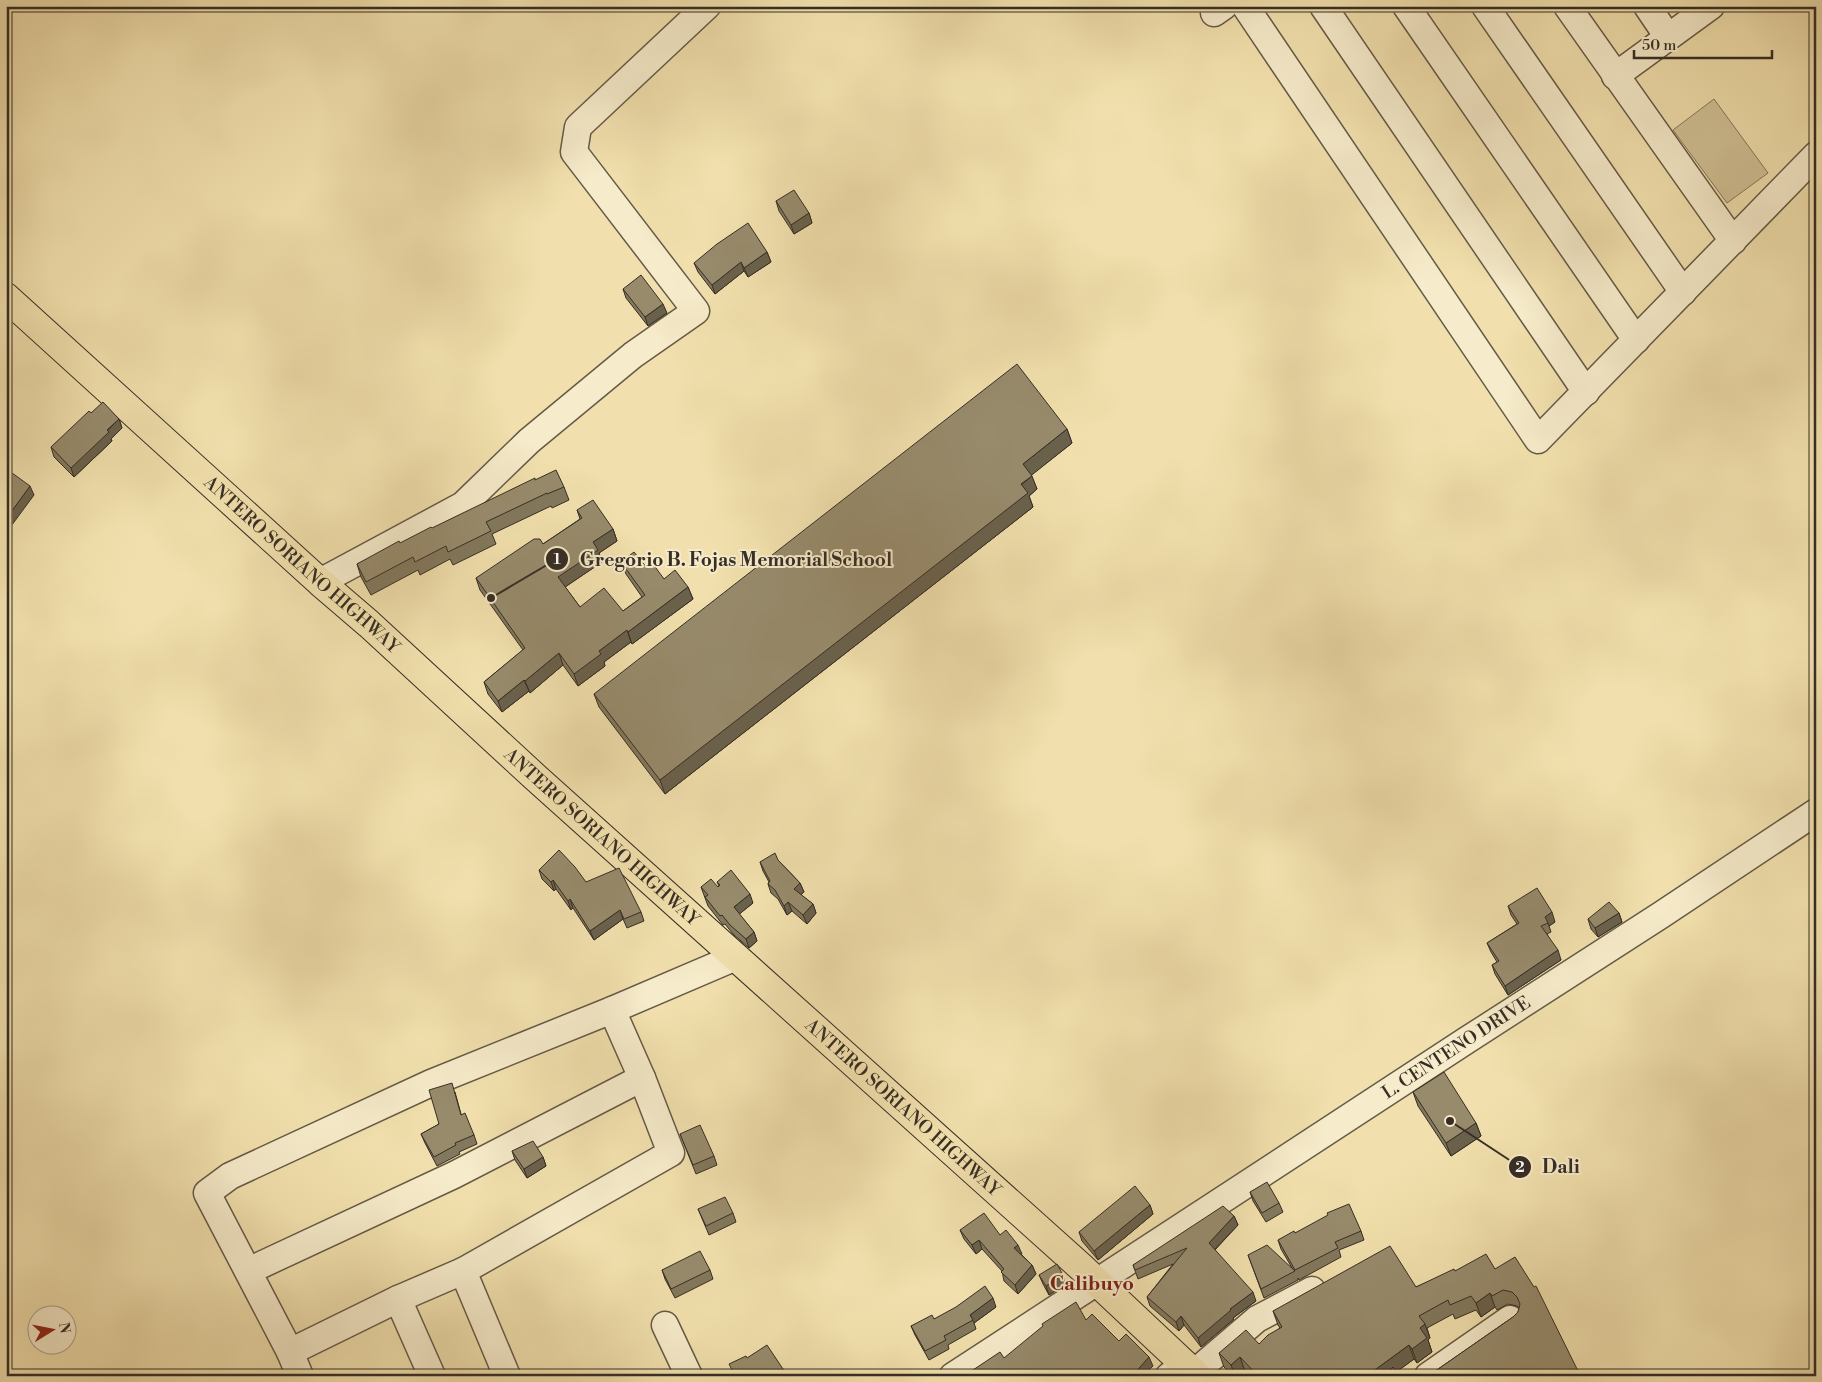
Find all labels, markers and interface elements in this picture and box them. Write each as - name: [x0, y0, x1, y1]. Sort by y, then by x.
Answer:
- scale bar: [1634, 28, 1772, 60]
- text: 50 m: [1642, 36, 1676, 55]
- street label: ANTERO SORIANO HIGHWAY: [198, 470, 406, 659]
- callout: Gregorio B. Fojas Memorial School: [545, 542, 903, 576]
- text: Gregorio B. Fojas Memorial School: [580, 548, 892, 572]
- text: 1: [553, 550, 561, 569]
- street label: ANTERO SORIANO HIGHWAY: [499, 742, 705, 932]
- street label: L. CENTENO DRIVE: [1378, 991, 1535, 1104]
- street label: ANTERO SORIANO HIGHWAY: [800, 1013, 1007, 1202]
- callout: Dali: [1507, 1150, 1590, 1184]
- text: Dali: [1542, 1155, 1580, 1179]
- text: 2: [1515, 1158, 1525, 1177]
- district label: Calibuyo: [1050, 1272, 1134, 1297]
- north arrow: [28, 1304, 78, 1354]
- text: N: [54, 1321, 74, 1335]

